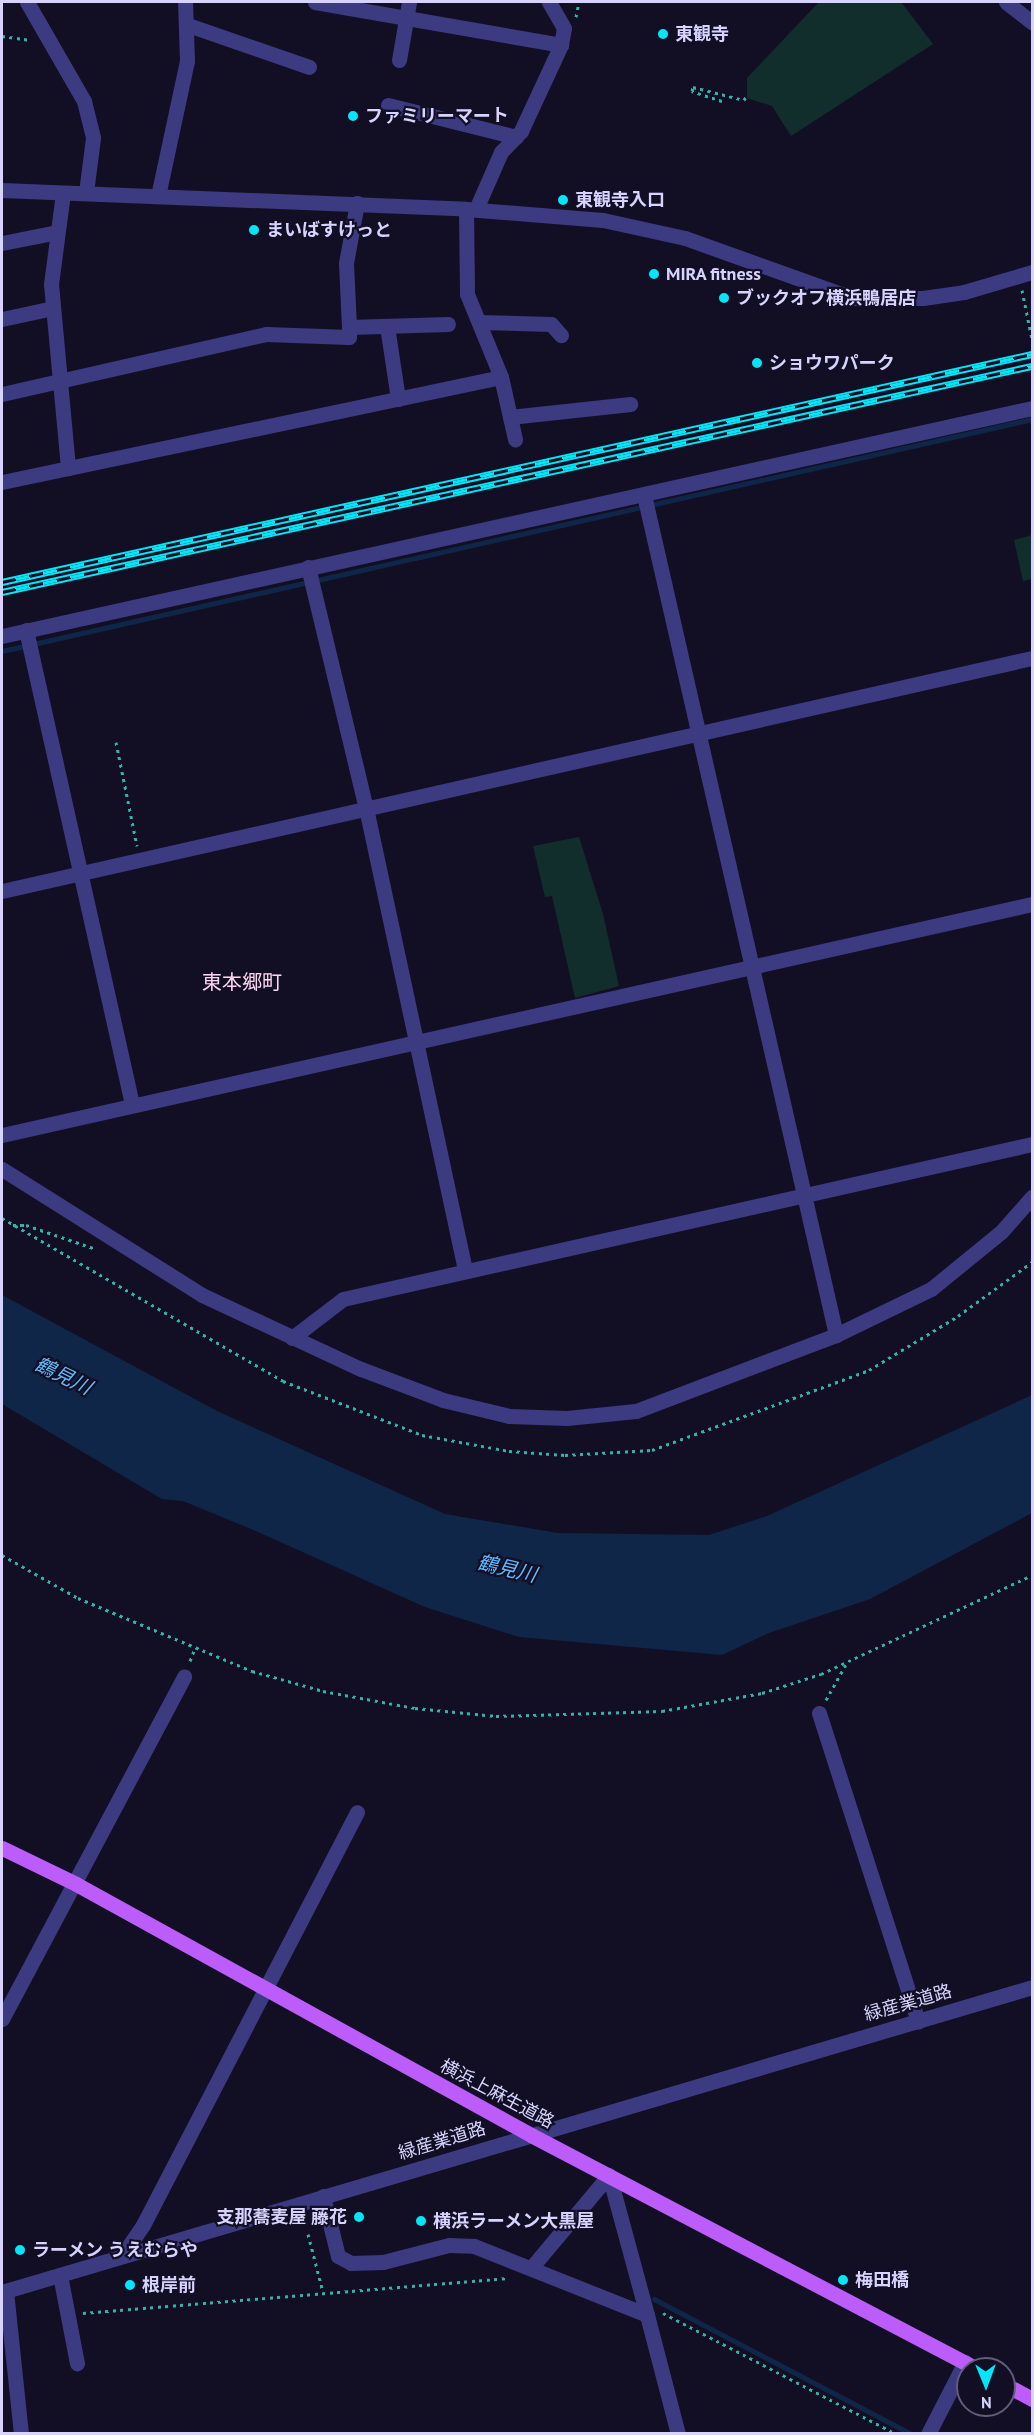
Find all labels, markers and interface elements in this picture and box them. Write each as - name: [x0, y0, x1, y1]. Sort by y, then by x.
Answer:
- place label: 東観寺: [675, 23, 729, 45]
- marker: 東観寺: [656, 27, 670, 41]
- place label: ファミリーマート: [365, 105, 509, 127]
- marker: ファミリーマート: [346, 109, 360, 123]
- place label: 東観寺入口: [575, 189, 665, 211]
- marker: 東観寺入口: [556, 193, 570, 207]
- place label: まいばすけっと: [266, 219, 392, 241]
- marker: まいばすけっと: [247, 223, 261, 237]
- place label: MIRA fitness: [666, 263, 762, 285]
- marker: MIRA fitness: [647, 267, 661, 281]
- place label: ブックオフ横浜鴨居店: [736, 287, 916, 309]
- marker: ブックオフ横浜鴨居店: [717, 291, 731, 305]
- place label: ショウワパーク: [769, 352, 895, 374]
- marker: ショウワパーク: [750, 356, 764, 370]
- district label: 東本郷町: [202, 970, 282, 994]
- water label: 鶴見川: [31, 1352, 95, 1400]
- water label: 鶴見川: [475, 1551, 539, 1587]
- street label: 緑産業道路: [862, 1980, 954, 2026]
- street label: 横浜上麻生道路: [436, 2055, 558, 2133]
- street label: 緑産業道路: [396, 2118, 488, 2164]
- place label: 支那蕎麦屋 藤花: [216, 2206, 347, 2228]
- marker: 支那蕎麦屋 藤花: [352, 2210, 366, 2224]
- place label: 横浜ラーメン大黒屋: [433, 2210, 595, 2232]
- marker: 横浜ラーメン大黒屋: [414, 2214, 428, 2228]
- place label: ラーメン うえむらや: [32, 2239, 199, 2261]
- marker: ラーメン うえむらや: [13, 2243, 27, 2257]
- place label: 梅田橋: [855, 2269, 909, 2291]
- marker: 梅田橋: [836, 2273, 850, 2287]
- place label: 根岸前: [142, 2274, 196, 2296]
- marker: 根岸前: [123, 2278, 137, 2292]
- north arrow: [956, 2357, 1016, 2417]
- text: N: [981, 2393, 992, 2413]

